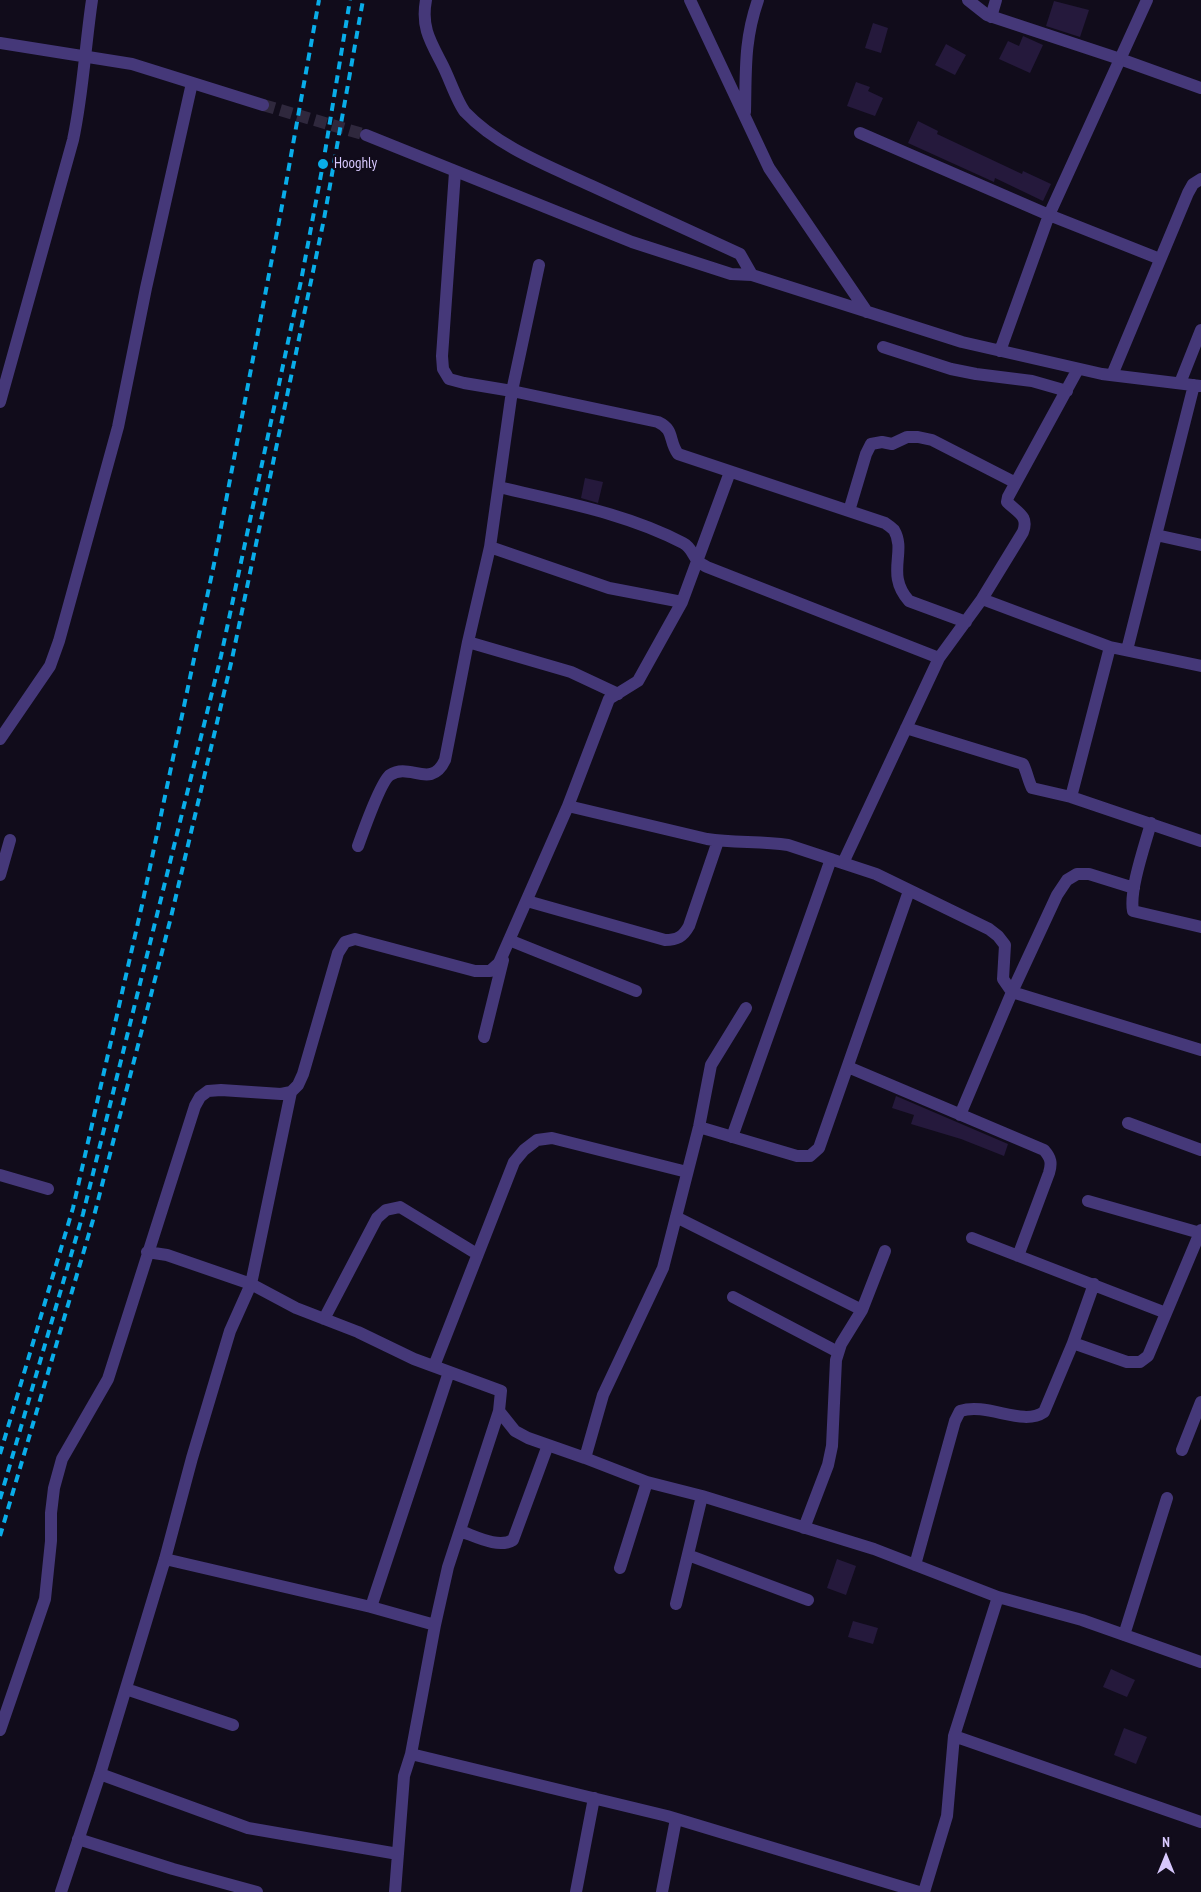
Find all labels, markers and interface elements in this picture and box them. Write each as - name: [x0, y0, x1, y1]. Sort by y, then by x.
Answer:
- place label: Hooghly: [334, 155, 377, 173]
- marker: Hooghly: [316, 157, 330, 171]
- north arrow: [1141, 1832, 1191, 1882]
- text: N: [1162, 1833, 1170, 1851]

